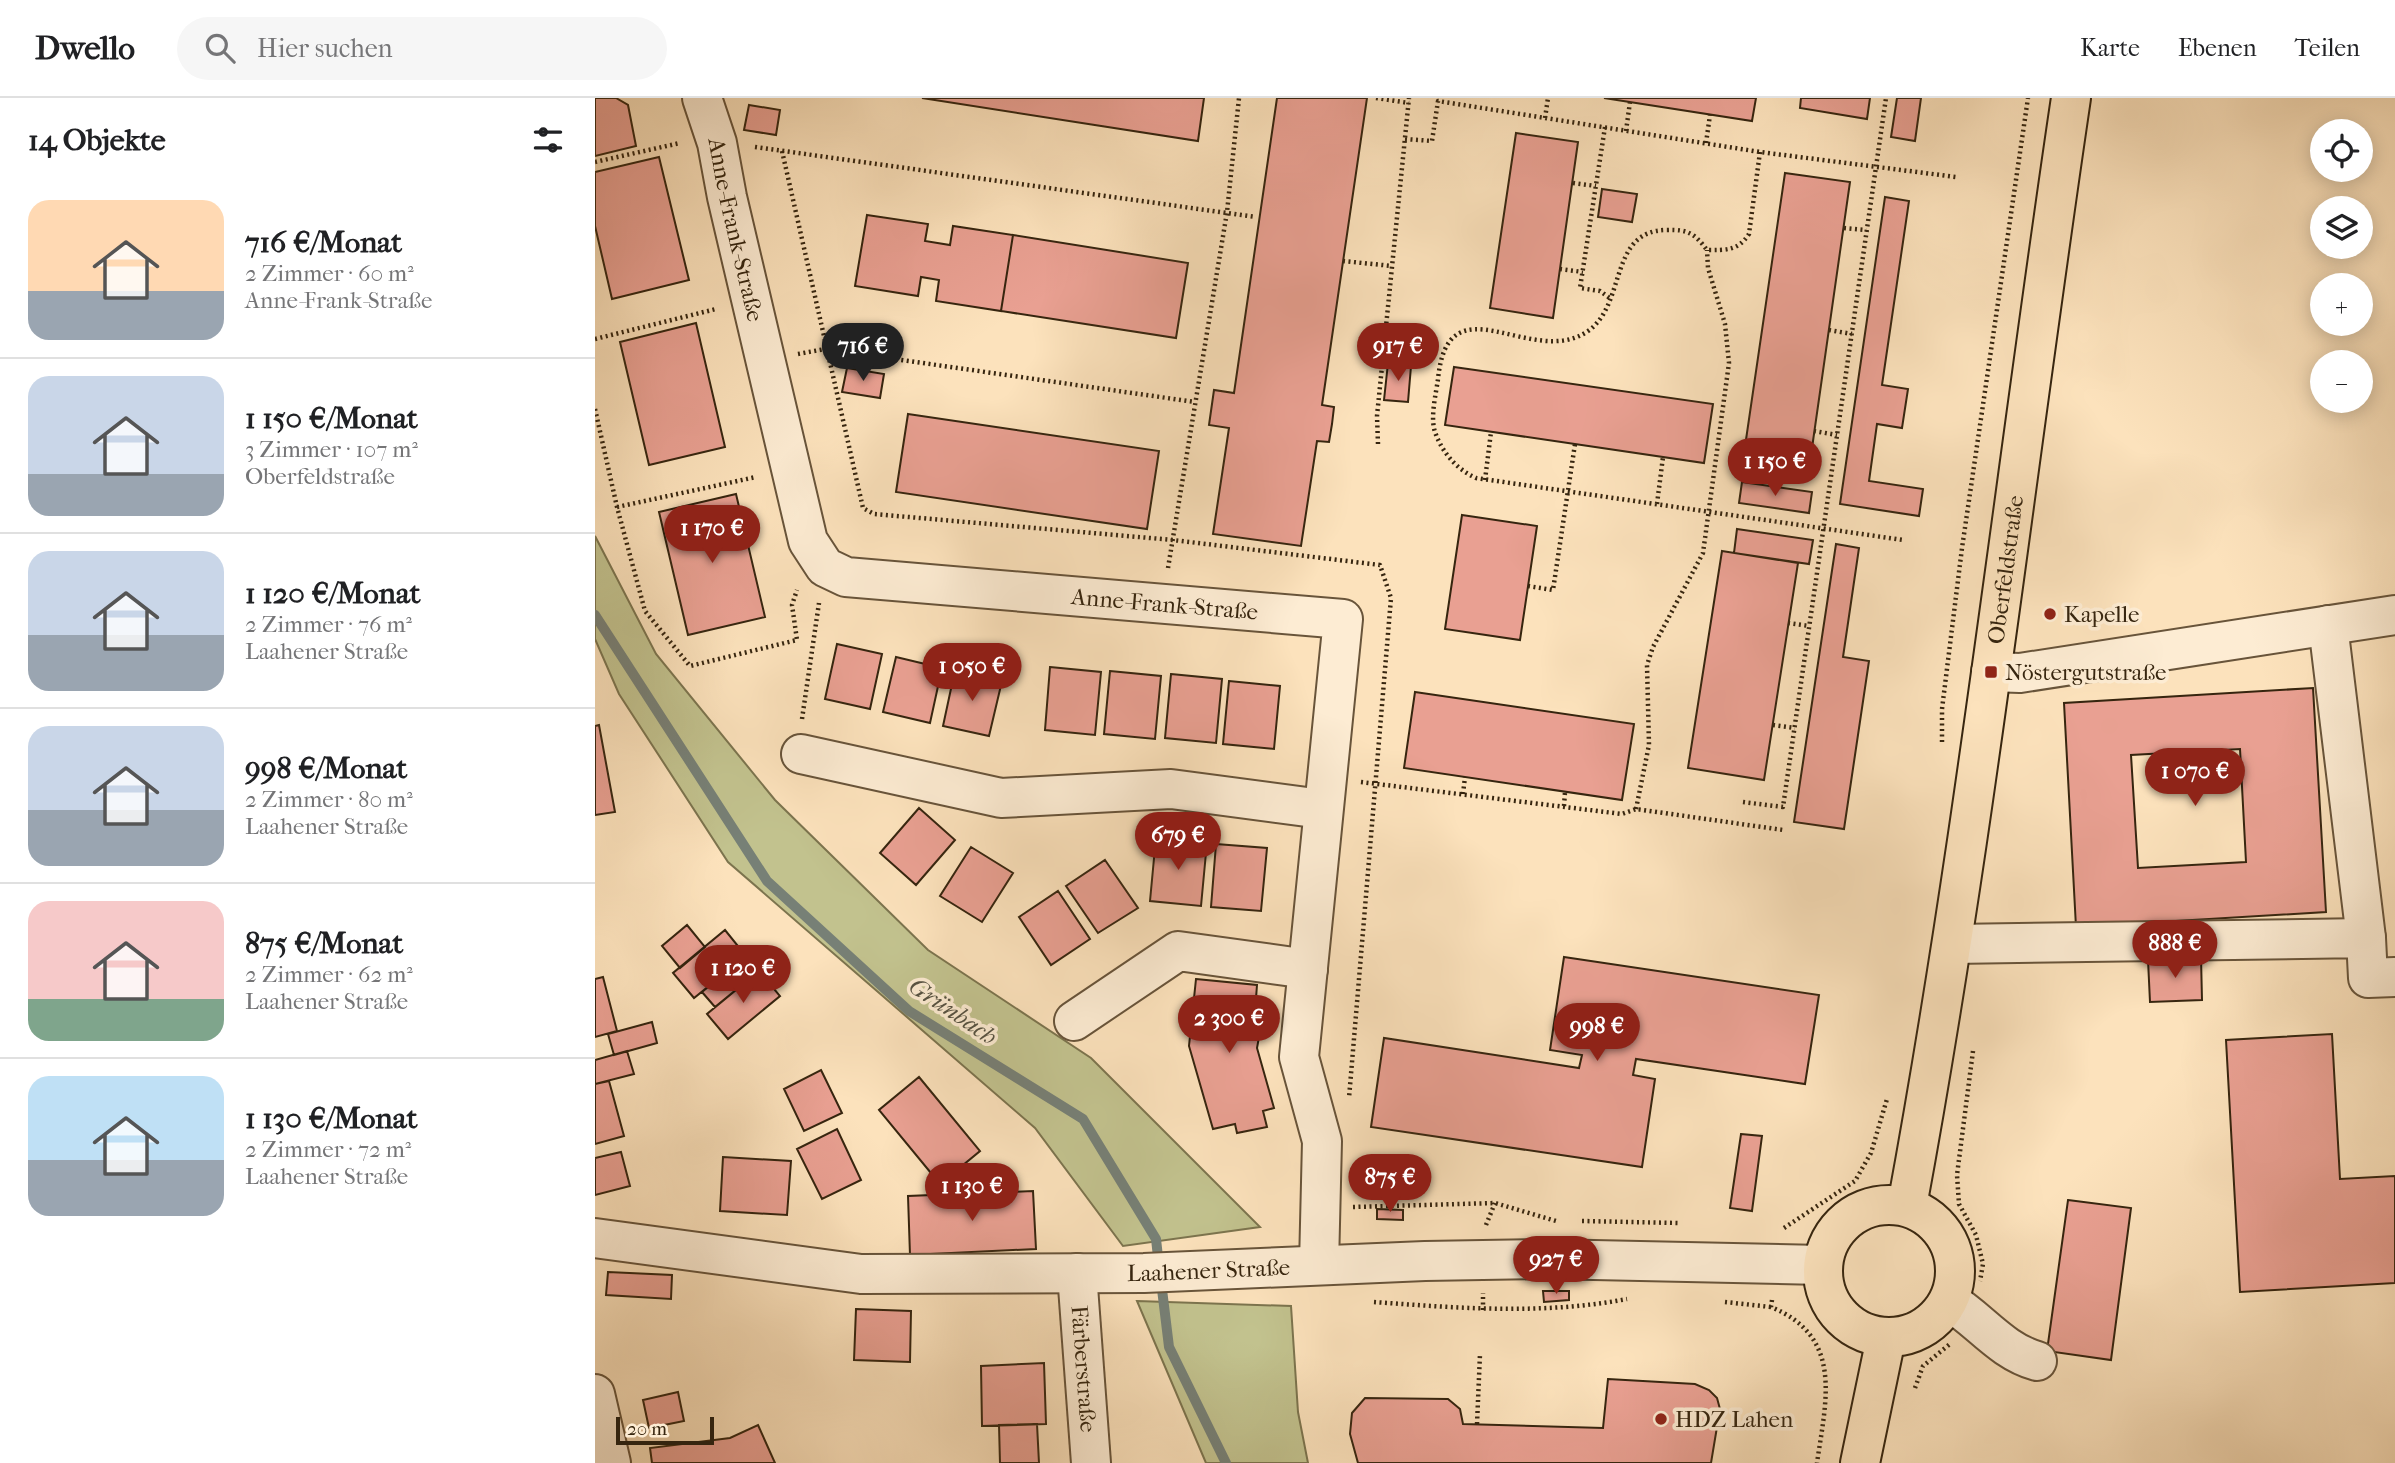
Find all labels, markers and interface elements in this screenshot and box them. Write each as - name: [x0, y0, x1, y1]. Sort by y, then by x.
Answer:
- search box: [177, 17, 667, 80]
- text: Dwello: [35, 29, 135, 68]
- icon: search: [201, 29, 239, 67]
- text: Hier suchen: [257, 33, 393, 64]
- text: Karte: [2080, 34, 2140, 62]
- text: Ebenen: [2178, 34, 2257, 62]
- text: Teilen: [2295, 34, 2360, 62]
- map controls: [2310, 119, 2373, 413]
- button: locate: [2310, 119, 2373, 182]
- icon: filters: [529, 121, 567, 159]
- text: 14 Objekte: [28, 123, 166, 158]
- street label: Anne-Frank-Straße: [702, 135, 769, 324]
- button: layers: [2310, 196, 2373, 259]
- text: 716 €/Monat: [245, 225, 402, 260]
- icon: home: [84, 228, 168, 312]
- text: 2 Zimmer · 60 m²: [245, 260, 414, 287]
- button: +: [2310, 273, 2373, 336]
- text: Anne-Frank-Straße: [245, 287, 432, 314]
- pin: 716 €: [814, 324, 912, 383]
- pin: 917 €: [1349, 324, 1447, 383]
- text: 716 €: [838, 332, 888, 359]
- text: 917 €: [1373, 332, 1423, 359]
- button: −: [2310, 350, 2373, 413]
- text: 1 150 €/Monat: [245, 401, 418, 436]
- icon: home: [84, 404, 168, 488]
- text: 3 Zimmer · 107 m²: [245, 436, 418, 463]
- pin: 1 150 €: [1710, 438, 1840, 498]
- text: 1 150 €: [1744, 447, 1806, 474]
- text: Oberfeldstraße: [245, 463, 395, 490]
- street label: Oberfeldstraße: [1982, 494, 2029, 646]
- pin: 1 170 €: [647, 505, 777, 565]
- text: 1 170 €: [680, 514, 744, 541]
- text: 1 120 €/Monat: [245, 576, 420, 611]
- icon: home: [84, 579, 168, 663]
- street label: Anne-Frank-Straße: [1069, 583, 1259, 626]
- place label: Kapelle: [2064, 601, 2139, 628]
- marker: Kapelle: [2042, 606, 2058, 622]
- text: 2 Zimmer · 76 m²: [245, 611, 412, 638]
- text: Laahener Straße: [245, 638, 408, 665]
- pin: 1 050 €: [907, 644, 1037, 703]
- text: 1 050 €: [939, 652, 1005, 679]
- place label: Nöstergutstraße: [2005, 659, 2166, 686]
- marker: Nöstergutstraße: [1983, 664, 1999, 680]
- pin: 1 070 €: [2130, 748, 2260, 808]
- text: 998 €/Monat: [245, 751, 407, 786]
- icon: home: [84, 754, 168, 838]
- text: 1 070 €: [2161, 757, 2229, 784]
- text: 2 Zimmer · 80 m²: [245, 786, 413, 813]
- pin: 679 €: [1129, 812, 1227, 872]
- text: Laahener Straße: [245, 813, 408, 840]
- text: 679 €: [1151, 821, 1205, 848]
- pin: 888 €: [2126, 920, 2224, 980]
- text: 875 €/Monat: [245, 926, 403, 961]
- icon: home: [84, 929, 168, 1013]
- text: 888 €: [2148, 929, 2202, 956]
- pin: 1 120 €: [678, 946, 808, 1005]
- text: 1 120 €: [711, 954, 775, 981]
- text: 2 Zimmer · 62 m²: [245, 961, 413, 988]
- water label: Grünbach: [904, 971, 1002, 1051]
- text: Laahener Straße: [245, 988, 408, 1015]
- pin: 2 300 €: [1164, 996, 1294, 1055]
- text: 2 300 €: [1194, 1004, 1264, 1031]
- pin: 998 €: [1548, 1004, 1646, 1063]
- text: 998 €: [1570, 1012, 1624, 1039]
- text: 1 130 €/Monat: [245, 1101, 417, 1136]
- icon: home: [84, 1104, 168, 1188]
- text: 2 Zimmer · 72 m²: [245, 1136, 411, 1163]
- pin: 875 €: [1341, 1154, 1439, 1214]
- text: Laahener Straße: [245, 1163, 408, 1190]
- text: 875 €: [1364, 1163, 1416, 1190]
- pin: 1 130 €: [907, 1164, 1037, 1223]
- text: 1 130 €: [941, 1172, 1003, 1199]
- pin: 927 €: [1507, 1236, 1605, 1296]
- text: 927 €: [1529, 1245, 1583, 1272]
- street label: Laahener Straße: [1127, 1254, 1291, 1287]
- street label: Färberstraße: [1065, 1304, 1102, 1433]
- place label: HDZ Lahen: [1675, 1406, 1794, 1433]
- marker: HDZ Lahen: [1653, 1411, 1669, 1427]
- scale bar: [616, 1414, 714, 1446]
- text: 20 m: [627, 1418, 667, 1440]

